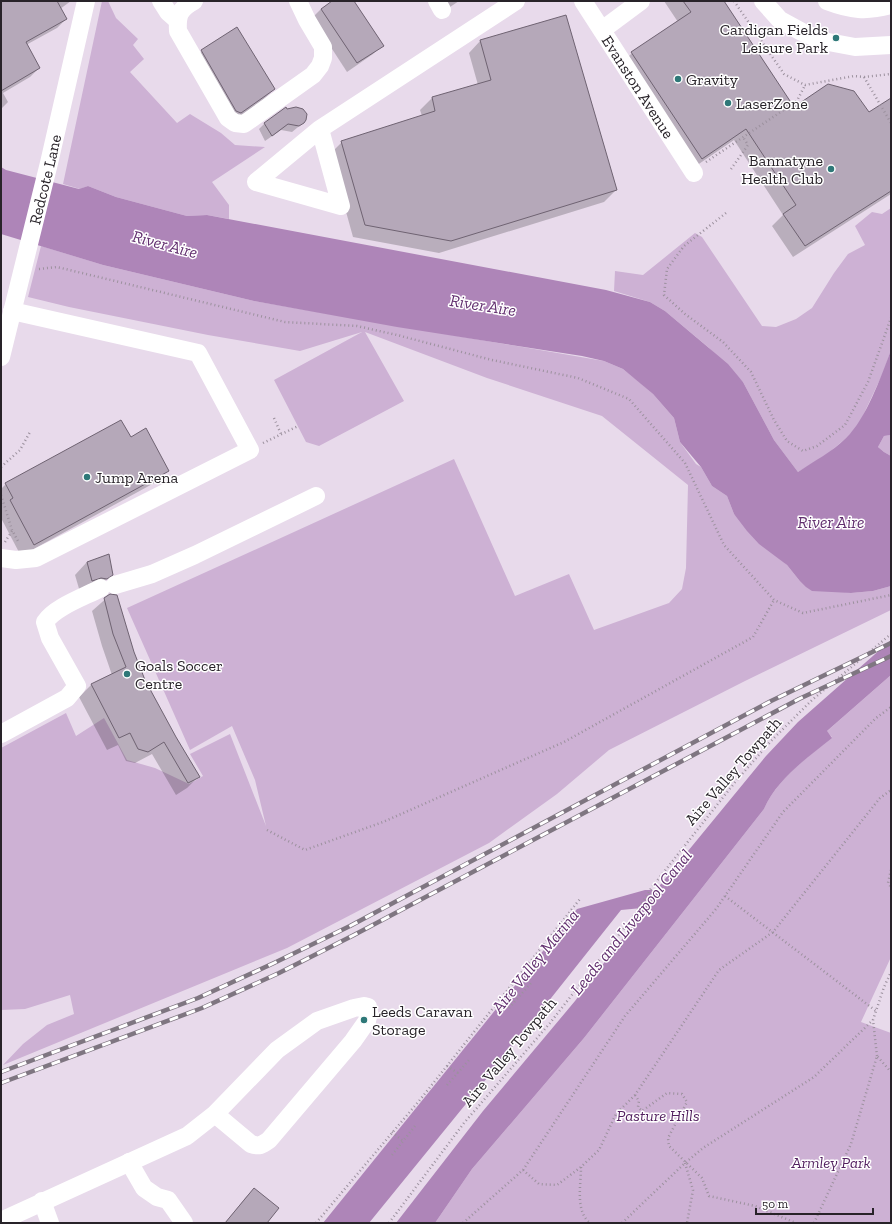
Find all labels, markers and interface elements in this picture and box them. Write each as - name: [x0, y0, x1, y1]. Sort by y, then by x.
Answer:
- place label: Cardigan Fields Leisure Park: [720, 20, 829, 57]
- street label: Evanston Avenue: [598, 32, 678, 142]
- marker: Cardigan Fields Leisure Park: [831, 33, 841, 43]
- place label: Gravity: [686, 70, 739, 89]
- marker: Gravity: [673, 74, 683, 84]
- place label: LaserZone: [736, 94, 808, 113]
- marker: LaserZone: [723, 98, 733, 108]
- street label: Redcote Lane: [25, 133, 65, 226]
- place label: Bannatyne Health Club: [741, 151, 823, 188]
- marker: Bannatyne Health Club: [826, 164, 836, 174]
- water label: River Aire: [130, 226, 200, 262]
- water label: River Aire: [448, 290, 518, 320]
- place label: Jump Arena: [95, 468, 178, 487]
- marker: Jump Arena: [82, 472, 92, 482]
- water label: River Aire: [798, 512, 864, 532]
- place label: Goals Soccer Centre: [135, 656, 223, 693]
- marker: Goals Soccer Centre: [122, 669, 132, 679]
- street label: Aire Valley Towpath: [681, 713, 785, 829]
- water label: Leeds and Liverpool Canal: [566, 845, 696, 999]
- water label: Aire Valley Marina: [487, 905, 583, 1017]
- street label: Aire Valley Towpath: [458, 993, 560, 1110]
- place label: Leeds Caravan Storage: [372, 1002, 473, 1039]
- marker: Leeds Caravan Storage: [359, 1015, 369, 1025]
- park label: Pasture Hills: [616, 1106, 700, 1125]
- park label: Armley Park: [790, 1153, 871, 1172]
- scale bar: [756, 1190, 873, 1216]
- text: 50 m: [762, 1197, 789, 1211]

